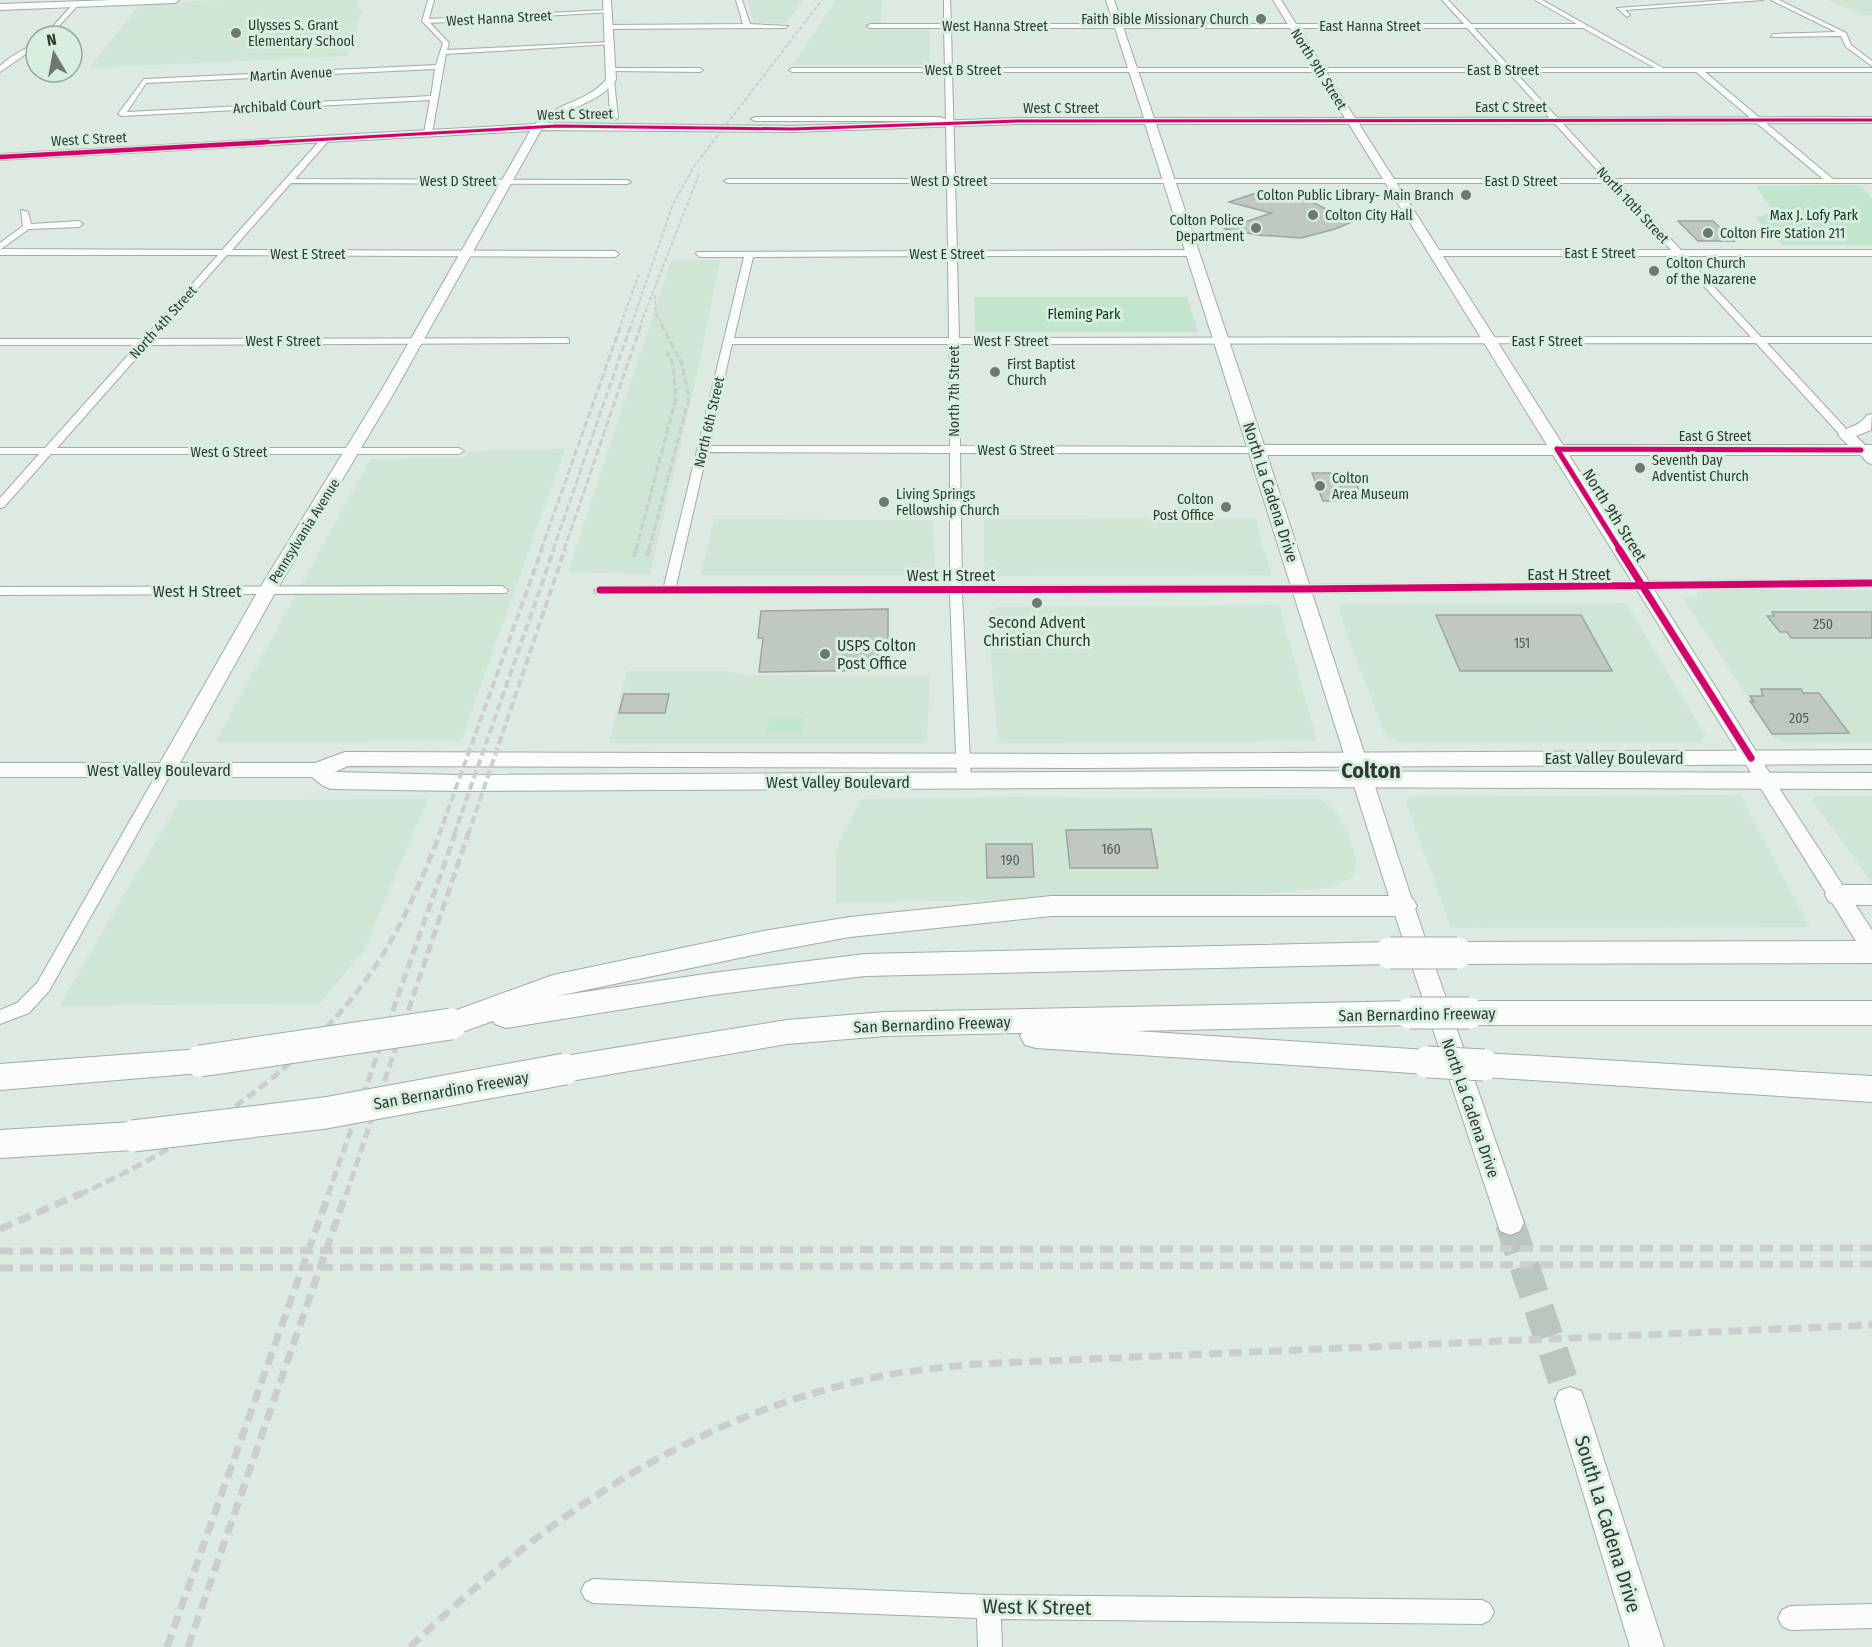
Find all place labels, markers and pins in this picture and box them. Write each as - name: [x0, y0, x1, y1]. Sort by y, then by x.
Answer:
- place label: Faith Bible Missionary Church: [1081, 11, 1249, 28]
- marker: Faith Bible Missionary Church: [1254, 12, 1268, 26]
- place label: Ulysses S. Grant Elementary School: [248, 17, 355, 50]
- marker: Ulysses S. Grant Elementary School: [229, 26, 243, 40]
- place label: Colton Public Library- Main Branch: [1257, 187, 1454, 204]
- marker: Colton Public Library- Main Branch: [1459, 188, 1473, 202]
- place label: Colton City Hall: [1325, 207, 1413, 224]
- marker: Colton City Hall: [1306, 208, 1320, 222]
- place label: Colton Police Department: [1170, 212, 1244, 245]
- marker: Colton Police Department: [1249, 221, 1263, 235]
- place label: Colton Fire Station 211: [1720, 225, 1845, 242]
- marker: Colton Fire Station 211: [1701, 226, 1715, 240]
- place label: Colton Church of the Nazarene: [1666, 255, 1756, 288]
- marker: Colton Church of the Nazarene: [1647, 264, 1661, 278]
- place label: First Baptist Church: [1007, 356, 1076, 389]
- marker: First Baptist Church: [988, 365, 1002, 379]
- place label: Seventh Day Adventist Church: [1652, 452, 1749, 485]
- marker: Seventh Day Adventist Church: [1633, 461, 1647, 475]
- place label: Colton Area Museum: [1332, 470, 1409, 503]
- marker: Colton Area Museum: [1313, 479, 1327, 493]
- place label: Living Springs Fellowship Church: [896, 486, 1000, 519]
- place label: Colton Post Office: [1153, 491, 1214, 524]
- marker: Living Springs Fellowship Church: [877, 495, 891, 509]
- marker: Colton Post Office: [1219, 500, 1233, 514]
- marker: Second Advent Christian Church: [1030, 596, 1044, 610]
- place label: Second Advent Christian Church: [983, 613, 1091, 650]
- place label: USPS Colton Post Office: [837, 636, 916, 673]
- marker: USPS Colton Post Office: [818, 647, 832, 661]

